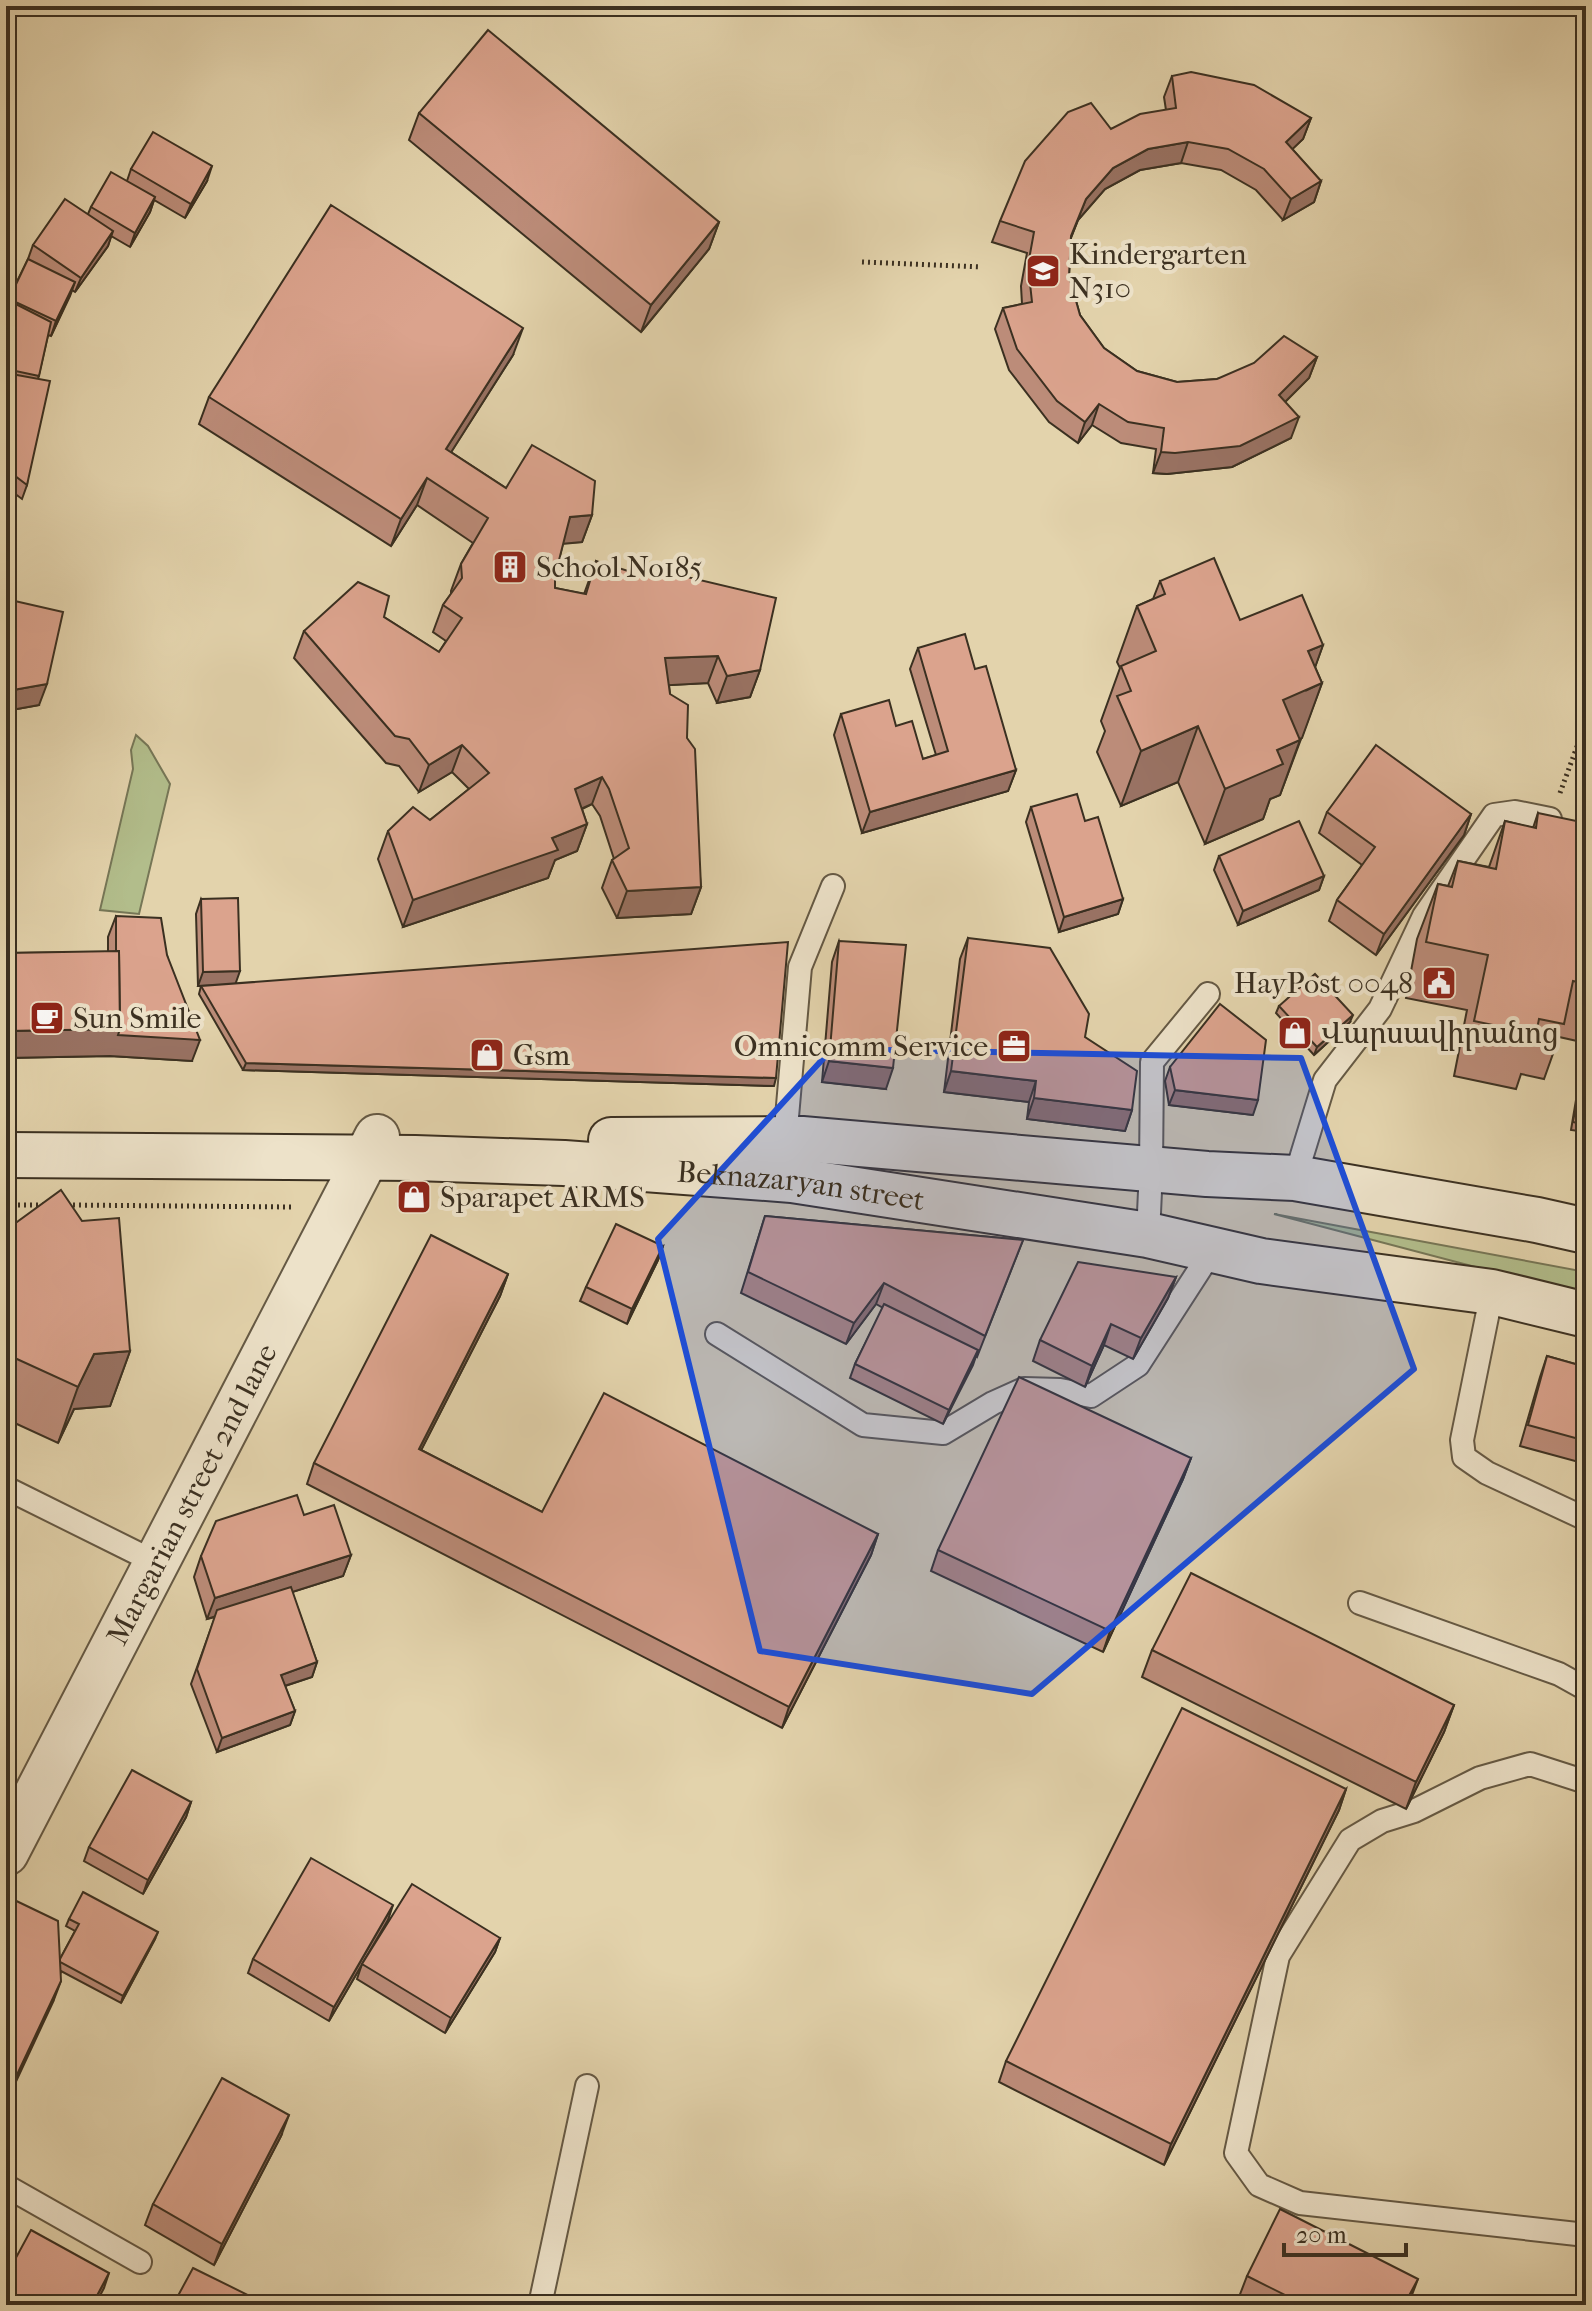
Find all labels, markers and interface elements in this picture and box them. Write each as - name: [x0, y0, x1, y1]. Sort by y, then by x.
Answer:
- place label: Kindergarten N310: [1069, 237, 1247, 306]
- school or university icon: Kindergarten N310: [1024, 252, 1062, 290]
- building icon: School No185: [491, 548, 529, 586]
- place label: School No185: [536, 550, 702, 585]
- public building icon: HayPost 0048: [1420, 964, 1458, 1002]
- place label: HayPost 0048: [1234, 966, 1413, 1001]
- cafe icon: Sun Smile: [28, 999, 66, 1037]
- place label: Sun Smile: [73, 1001, 202, 1036]
- shop icon: Վարսավիրանոց: [1276, 1014, 1314, 1052]
- place label: Վարսավիրանոց: [1321, 1016, 1559, 1051]
- office icon: Omnicomm Service: [995, 1027, 1033, 1065]
- place label: Omnicomm Service: [734, 1029, 988, 1064]
- shop icon: Gsm: [468, 1036, 506, 1074]
- place label: Gsm: [513, 1038, 570, 1073]
- street label: Beknazaryan street: [676, 1154, 927, 1218]
- shop icon: Sparapet ARMS: [395, 1178, 433, 1216]
- place label: Sparapet ARMS: [440, 1180, 645, 1215]
- street label: Margarian street 2nd lane: [99, 1338, 284, 1651]
- scale bar: [1284, 2207, 1406, 2257]
- text: 20 m: [1296, 2221, 1347, 2249]

